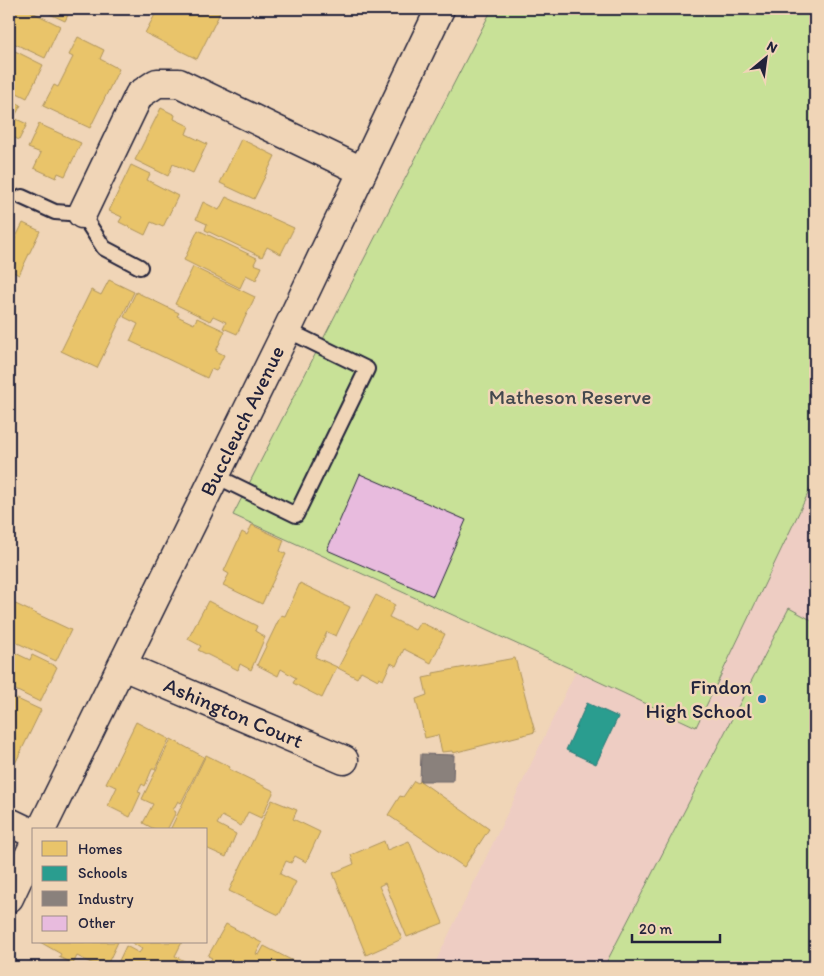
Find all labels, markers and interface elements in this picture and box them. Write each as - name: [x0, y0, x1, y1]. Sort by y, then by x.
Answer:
- north arrow: [742, 32, 792, 82]
- text: N: [764, 37, 780, 57]
- street label: Buccleuch Avenue: [194, 341, 289, 500]
- park label: Matheson Reserve: [489, 384, 651, 409]
- street label: Ashington Court: [160, 672, 307, 753]
- place label: Findon High School: [646, 674, 752, 723]
- marker: Findon High School: [756, 693, 768, 705]
- legend: [32, 828, 208, 944]
- text: Homes: [78, 840, 123, 858]
- text: Schools: [78, 864, 128, 882]
- text: Industry: [78, 890, 134, 908]
- scale bar: [632, 911, 719, 943]
- text: Other: [78, 914, 115, 932]
- text: 20 m: [639, 920, 673, 938]

